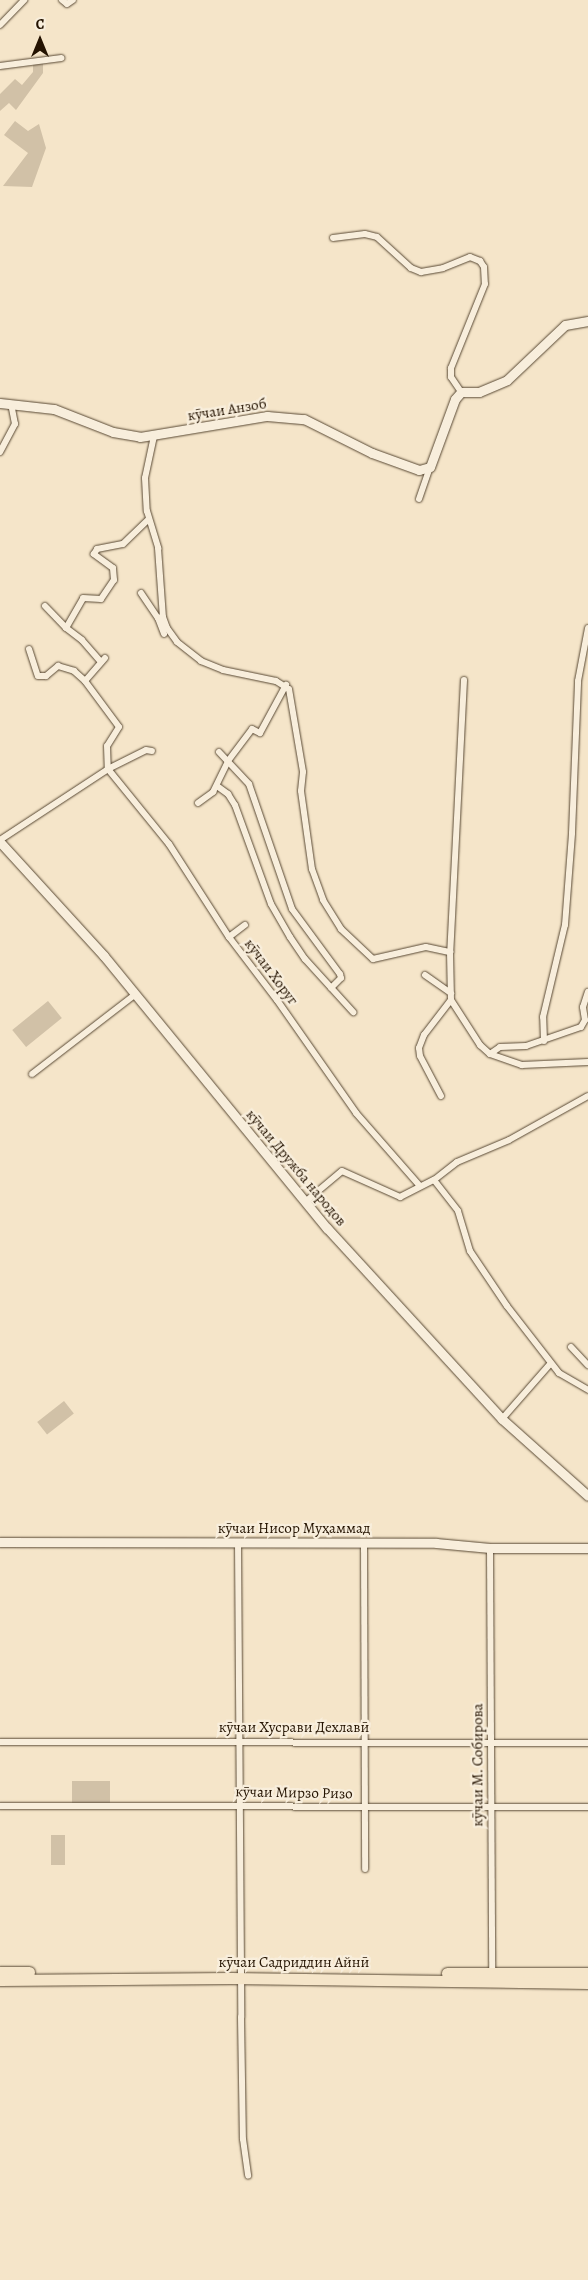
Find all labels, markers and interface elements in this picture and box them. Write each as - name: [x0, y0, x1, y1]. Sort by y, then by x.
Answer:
- north arrow: [15, 15, 65, 65]
- text: С: [36, 15, 44, 34]
- street label: кӯчаи Анзоб: [186, 395, 268, 425]
- street label: кӯчаи Хоруг: [240, 935, 302, 1009]
- street label: кӯчаи Дружба народов: [242, 1106, 350, 1230]
- street label: кӯчаи Нисор Муҳаммад: [218, 1520, 370, 1538]
- street label: кӯчаи М. Собирова: [469, 1703, 487, 1827]
- street label: кӯчаи Хусрави Дехлавӣ: [219, 1719, 369, 1737]
- street label: кӯчаи Мирзо Ризо: [235, 1783, 353, 1803]
- street label: кӯчаи Садриддин Айнӣ: [219, 1954, 369, 1972]

